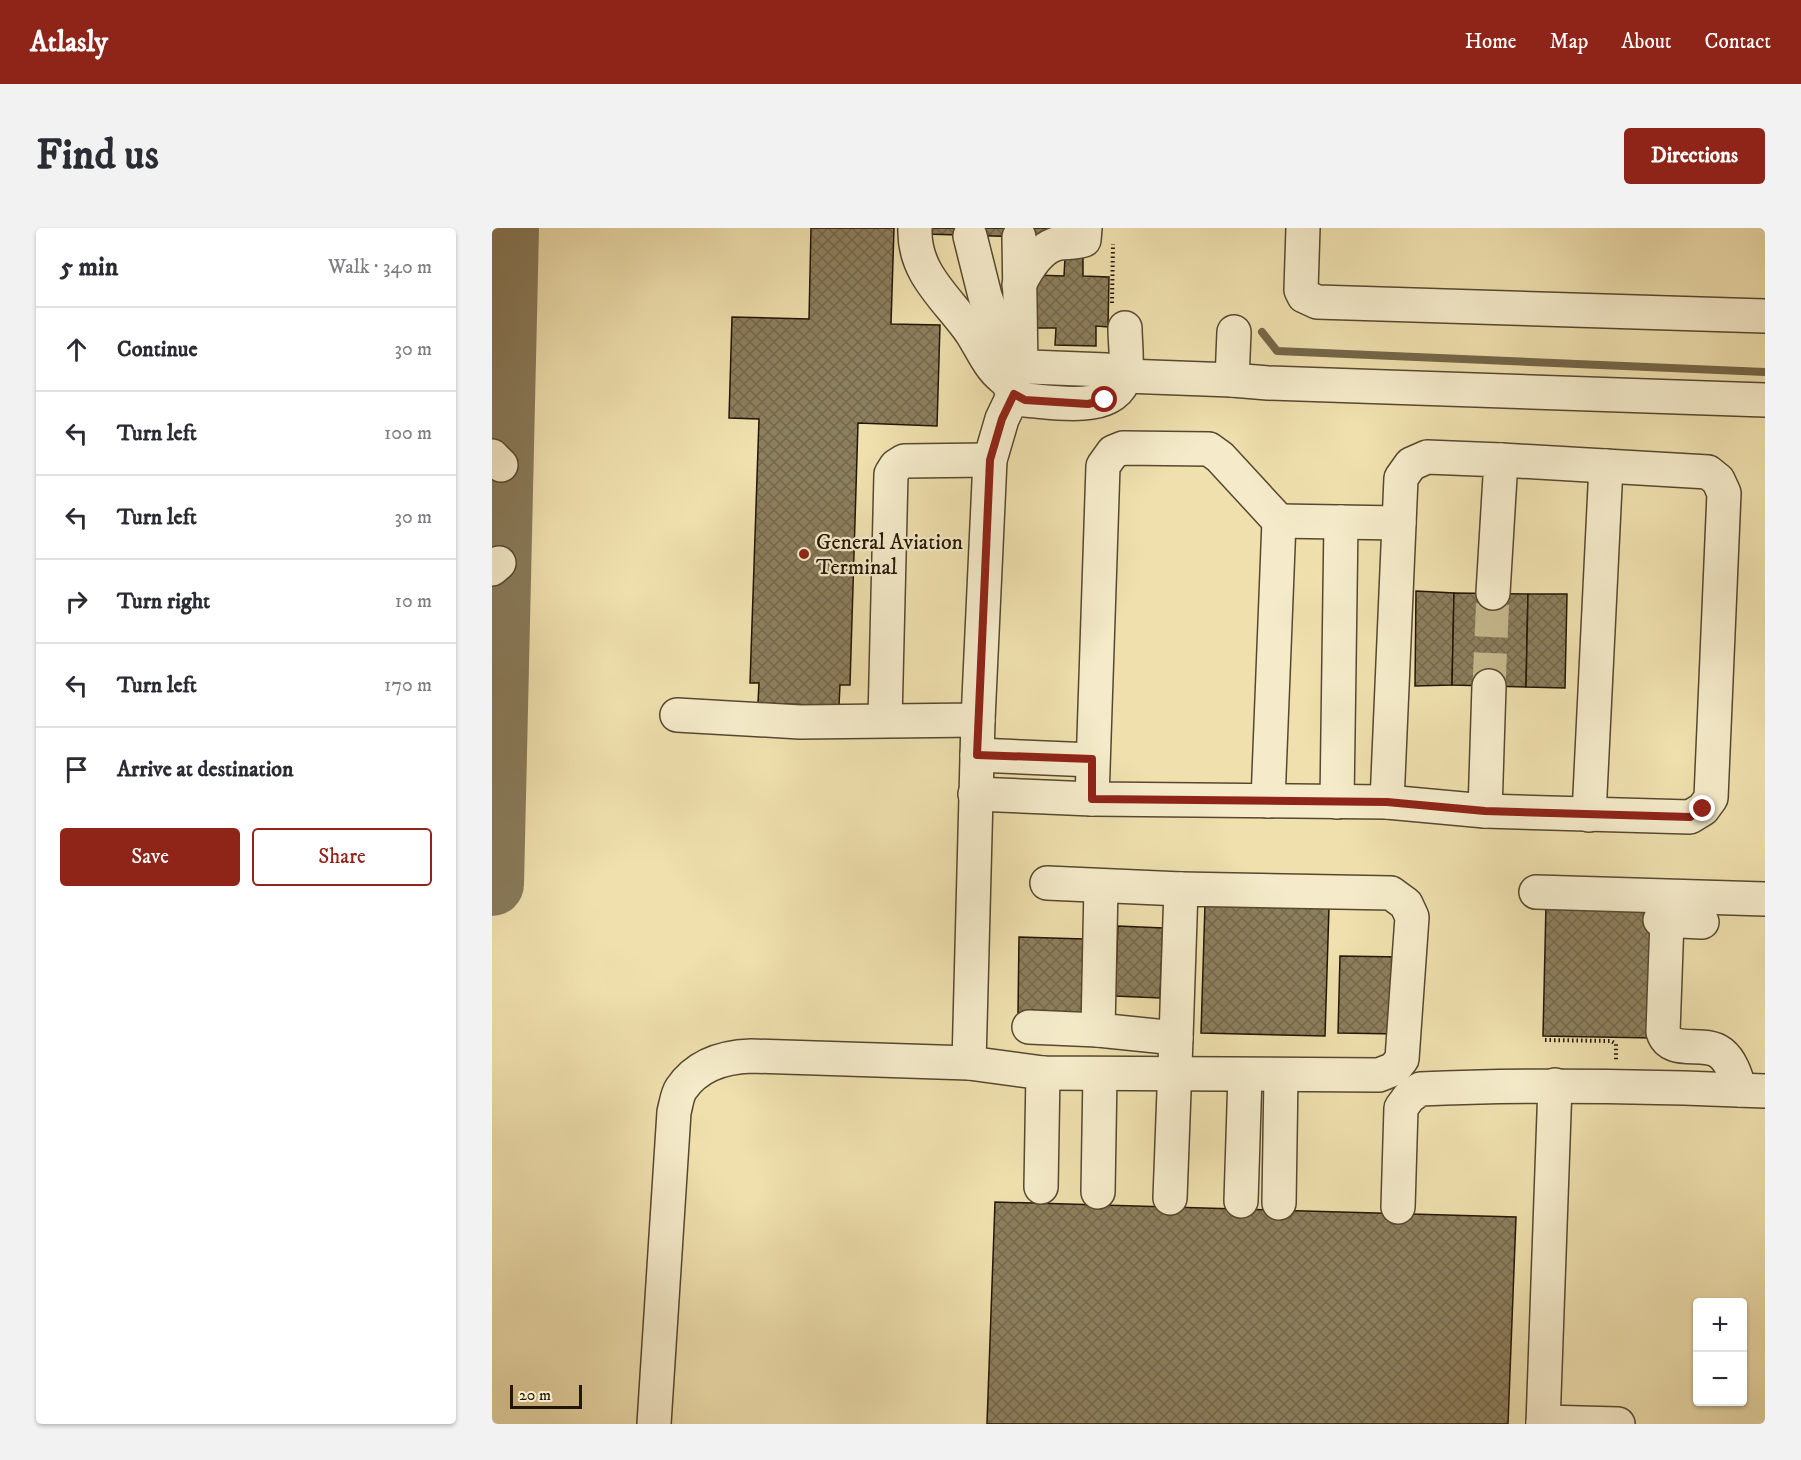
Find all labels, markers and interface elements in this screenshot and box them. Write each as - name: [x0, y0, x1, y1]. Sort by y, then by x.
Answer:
- text: Atlasly: [30, 25, 108, 60]
- text: Home: [1465, 29, 1517, 55]
- text: Map: [1550, 29, 1588, 55]
- text: About: [1621, 29, 1672, 55]
- text: Contact: [1705, 29, 1771, 55]
- button: Directions: [1624, 128, 1765, 184]
- text: Find us: [36, 130, 159, 182]
- text: 5 min: [60, 251, 118, 284]
- text: Walk · 340 m: [328, 255, 432, 280]
- icon: ahead: [60, 333, 93, 366]
- text: Continue: [117, 336, 198, 363]
- text: 30 m: [394, 337, 432, 362]
- route start: [1091, 386, 1117, 412]
- icon: left: [60, 417, 93, 450]
- text: Turn left: [117, 420, 197, 447]
- text: 100 m: [384, 421, 432, 446]
- icon: left: [60, 501, 93, 534]
- text: Turn left: [117, 504, 197, 531]
- text: 30 m: [394, 505, 432, 530]
- place label: General Aviation Terminal: [816, 529, 964, 581]
- marker: General Aviation Terminal: [797, 547, 811, 561]
- icon: right: [60, 585, 93, 618]
- text: Turn right: [117, 588, 210, 615]
- text: 10 m: [395, 589, 432, 614]
- icon: left: [60, 669, 93, 702]
- text: Turn left: [117, 672, 197, 699]
- text: 170 m: [384, 673, 432, 698]
- icon: arrive: [60, 753, 93, 786]
- text: Arrive at destination: [117, 756, 294, 783]
- route end: [1689, 795, 1715, 821]
- button: Save: [60, 828, 240, 886]
- button: Share: [252, 828, 432, 886]
- map controls: [1693, 1298, 1747, 1406]
- button: +: [1693, 1298, 1747, 1352]
- button: −: [1693, 1352, 1747, 1406]
- scale bar: [510, 1382, 582, 1410]
- text: 20 m: [519, 1385, 551, 1405]

